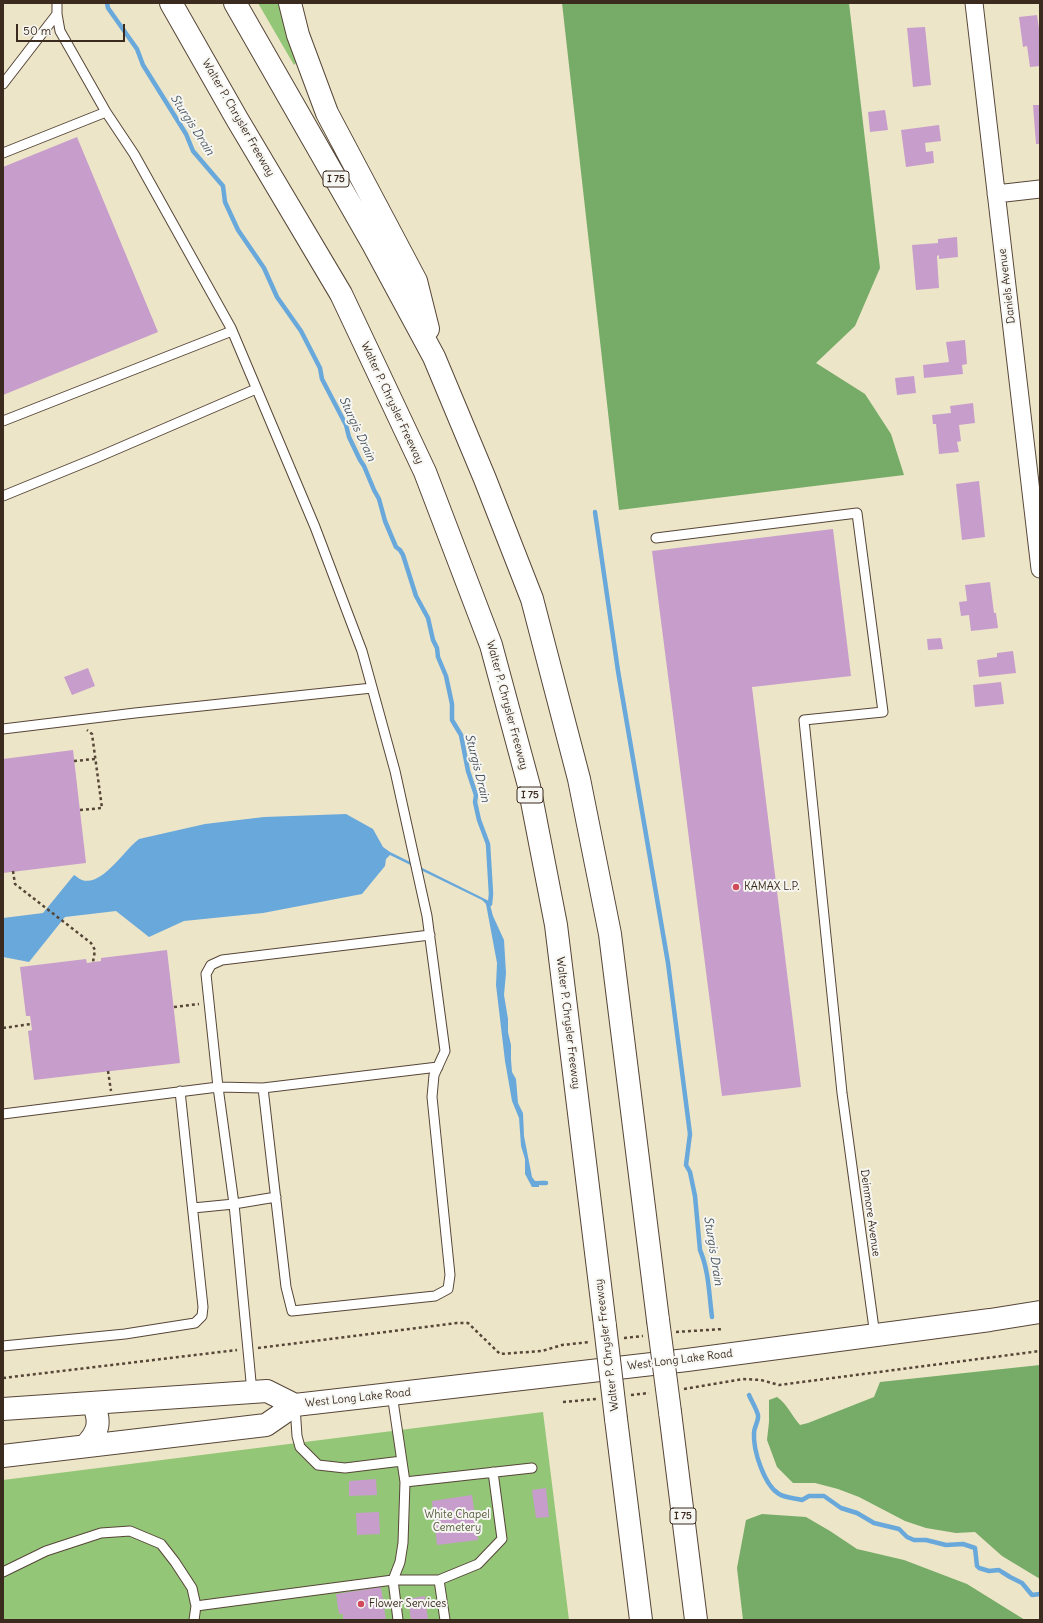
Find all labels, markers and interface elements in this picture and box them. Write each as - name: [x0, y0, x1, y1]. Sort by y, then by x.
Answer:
- scale bar: [18, 16, 127, 42]
- text: 50 m: [23, 23, 51, 38]
- street label: Walter P. Chrysler Freeway: [199, 57, 277, 179]
- water label: Sturgis Drain: [167, 92, 217, 158]
- road number: I 75: [323, 171, 349, 187]
- street label: Daniels Avenue: [996, 248, 1018, 324]
- street label: Walter P. Chrysler Freeway: [358, 340, 426, 466]
- water label: Sturgis Drain: [336, 394, 378, 464]
- street label: Walter P. Chrysler Freeway: [483, 639, 531, 771]
- water label: Sturgis Drain: [462, 732, 492, 804]
- road number: I 75: [517, 787, 543, 803]
- place label: KAMAX L.P.: [744, 880, 800, 894]
- marker: KAMAX L.P.: [731, 882, 741, 892]
- street label: Walter P. Chrysler Freeway: [553, 956, 583, 1090]
- street label: Deinmore Avenue: [857, 1169, 883, 1257]
- water label: Sturgis Drain: [700, 1215, 726, 1287]
- street label: Walter P. Chrysler Freeway: [592, 1278, 622, 1412]
- street label: West Long Lake Road: [627, 1347, 733, 1373]
- street label: West Long Lake Road: [305, 1386, 411, 1410]
- park label: White Chapel Cemetery: [424, 1508, 490, 1534]
- road number: I 75: [670, 1508, 696, 1524]
- place label: Flower Services: [369, 1597, 446, 1611]
- marker: Flower Services: [356, 1599, 366, 1609]

